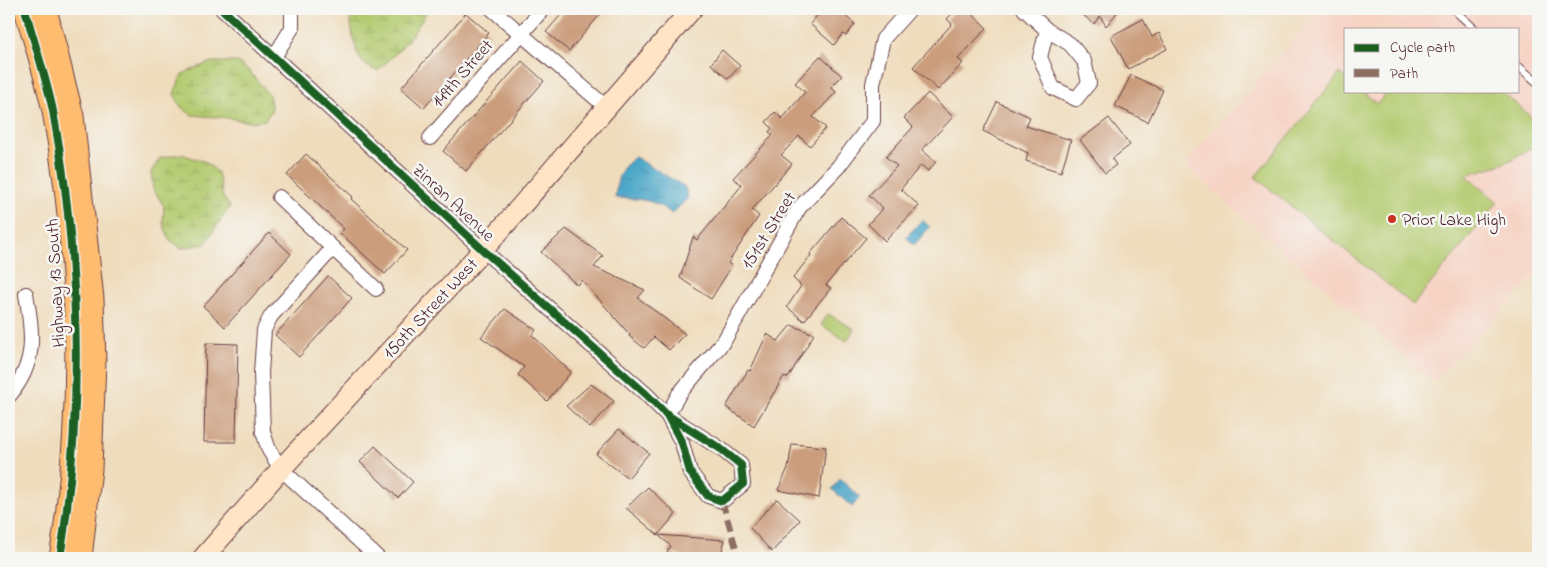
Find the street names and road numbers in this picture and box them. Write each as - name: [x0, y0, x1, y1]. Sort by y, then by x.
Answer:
- street label: 149th Street: [426, 34, 501, 114]
- street label: Zinran Avenue: [405, 158, 501, 249]
- street label: 151st Street: [736, 187, 804, 275]
- street label: Highway 13 South: [41, 218, 74, 348]
- street label: 150th Street West: [378, 253, 485, 366]

